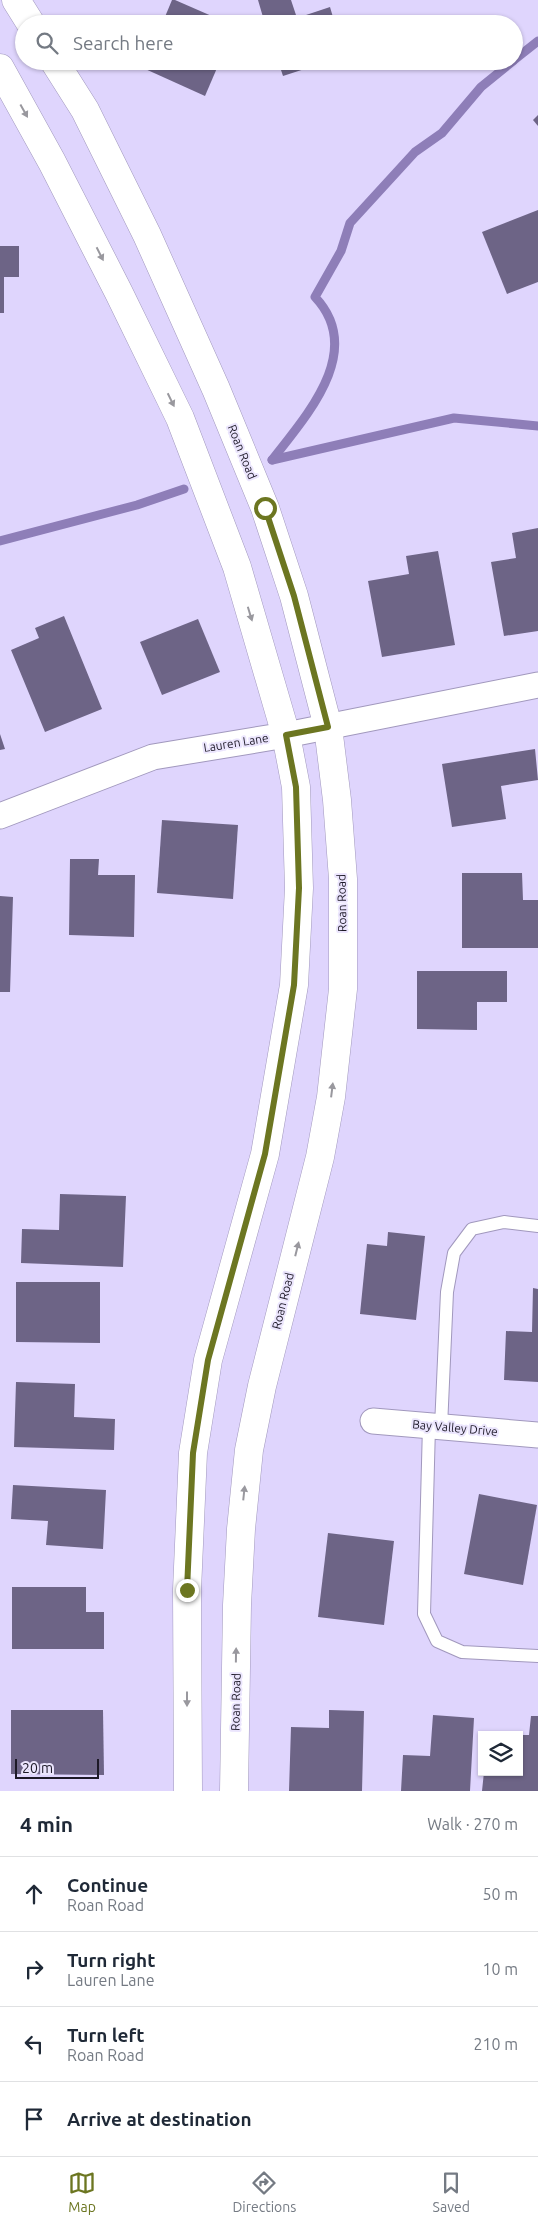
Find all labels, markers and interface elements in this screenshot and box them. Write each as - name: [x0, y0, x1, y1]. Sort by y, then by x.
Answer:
- search box: [15, 15, 523, 70]
- icon: search: [33, 29, 61, 57]
- text: Search here: [73, 32, 173, 54]
- one-way arrow: [19, 104, 28, 117]
- one-way arrow: [96, 247, 104, 261]
- one-way arrow: [168, 393, 176, 407]
- street label: Roan Road: [226, 423, 259, 481]
- route start: [254, 497, 277, 520]
- one-way arrow: [247, 607, 255, 622]
- street label: Lauren Lane: [202, 731, 269, 754]
- street label: Roan Road: [334, 874, 349, 932]
- one-way arrow: [328, 1082, 336, 1098]
- one-way arrow: [293, 1241, 301, 1256]
- street label: Roan Road: [269, 1271, 296, 1331]
- street label: Bay Valley Drive: [412, 1417, 498, 1438]
- one-way arrow: [241, 1484, 249, 1500]
- route end: [176, 1579, 199, 1602]
- one-way arrow: [232, 1647, 240, 1663]
- street label: Roan Road: [228, 1673, 243, 1731]
- one-way arrow: [183, 1691, 191, 1707]
- map controls: [478, 1731, 523, 1776]
- button: layers: [478, 1731, 523, 1776]
- scale bar: [15, 1756, 99, 1779]
- text: 20 m: [22, 1760, 53, 1776]
- text: 4 min: [20, 1812, 73, 1836]
- text: Walk · 270 m: [427, 1815, 518, 1833]
- text: Continue: [67, 1874, 148, 1896]
- icon: ahead: [20, 1880, 48, 1908]
- text: 50 m: [482, 1885, 518, 1903]
- text: Roan Road: [67, 1896, 144, 1914]
- text: Turn right: [67, 1949, 155, 1971]
- icon: right: [20, 1955, 48, 1983]
- text: 10 m: [482, 1960, 518, 1978]
- text: Lauren Lane: [67, 1971, 155, 1989]
- text: Turn left: [67, 2024, 145, 2046]
- icon: left: [20, 2030, 48, 2058]
- text: 210 m: [473, 2035, 518, 2053]
- text: Roan Road: [67, 2046, 144, 2064]
- icon: arrive: [20, 2105, 48, 2133]
- text: Arrive at destination: [67, 2108, 252, 2130]
- tab: Map: [68, 2169, 96, 2215]
- tab: Directions: [232, 2169, 296, 2215]
- tab: Saved: [433, 2169, 470, 2215]

